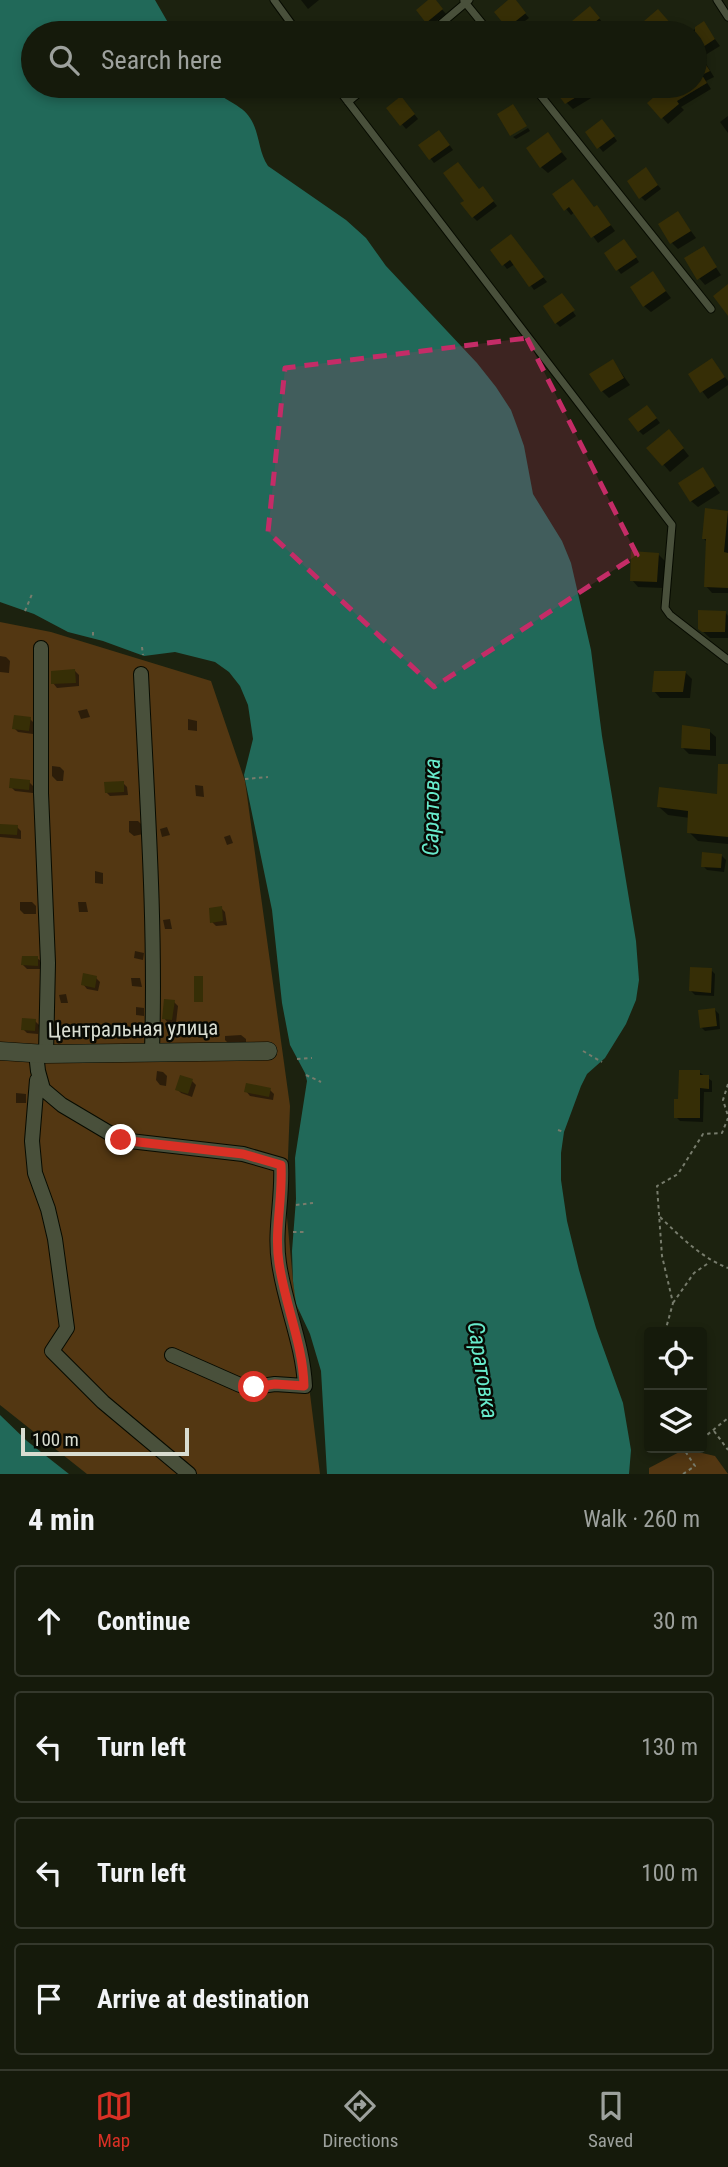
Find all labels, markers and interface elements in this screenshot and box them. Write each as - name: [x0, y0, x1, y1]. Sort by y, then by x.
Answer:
- search box: [21, 21, 707, 98]
- icon: search: [45, 41, 83, 79]
- text: Search here: [101, 45, 222, 75]
- water label: Саратовка: [417, 758, 446, 856]
- street label: Центральная улица: [48, 1016, 218, 1042]
- route end: [105, 1124, 136, 1155]
- water label: Саратовка: [462, 1320, 503, 1420]
- map controls: [644, 1327, 707, 1453]
- button: locate: [644, 1327, 707, 1390]
- route start: [238, 1371, 269, 1402]
- button: layers: [644, 1390, 707, 1453]
- scale bar: [21, 1425, 189, 1457]
- text: 100 m: [32, 1428, 79, 1451]
- text: 4 min: [28, 1502, 95, 1537]
- text: Walk · 260 m: [583, 1506, 700, 1533]
- icon: ahead: [30, 1602, 68, 1640]
- text: Continue: [97, 1606, 190, 1636]
- text: 30 m: [653, 1608, 698, 1635]
- icon: left: [30, 1728, 68, 1766]
- text: Turn left: [97, 1732, 186, 1762]
- text: 130 m: [641, 1734, 698, 1761]
- icon: left: [30, 1854, 68, 1892]
- text: Turn left: [97, 1858, 186, 1888]
- text: 100 m: [641, 1860, 698, 1887]
- icon: arrive: [30, 1980, 68, 2018]
- text: Arrive at destination: [97, 1984, 309, 2014]
- tab: Map: [95, 2087, 133, 2152]
- tab: Directions: [322, 2087, 398, 2152]
- tab: Saved: [588, 2087, 633, 2152]

